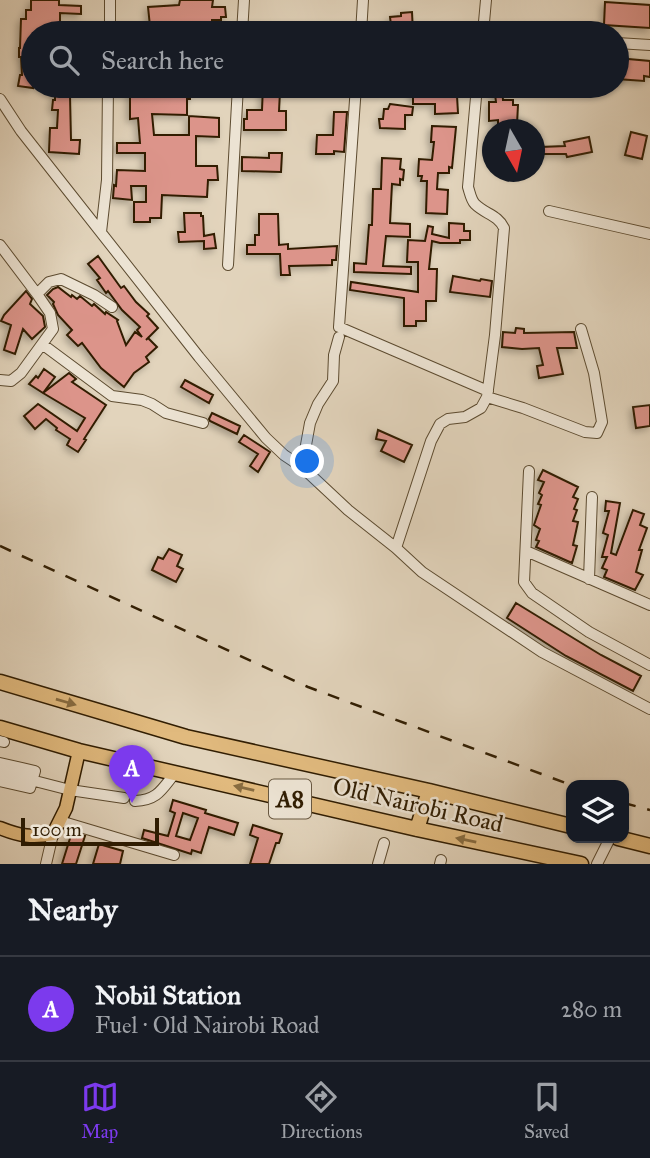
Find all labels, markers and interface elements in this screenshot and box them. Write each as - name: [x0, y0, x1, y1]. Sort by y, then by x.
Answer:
- search box: [21, 21, 629, 98]
- icon: search: [45, 41, 83, 79]
- text: Search here: [101, 44, 224, 76]
- north arrow: [482, 119, 545, 182]
- your location: [290, 444, 324, 478]
- one-way arrow: [55, 697, 76, 707]
- pin: A: [109, 745, 155, 803]
- street label: Old Nairobi Road: [330, 771, 506, 839]
- road number: A8: [269, 779, 311, 818]
- map controls: [566, 780, 629, 843]
- button: layers: [566, 780, 629, 843]
- one-way arrow: [233, 783, 255, 794]
- scale bar: [21, 815, 159, 847]
- text: 100 m: [32, 818, 82, 841]
- one-way arrow: [455, 834, 477, 845]
- text: Nearby: [28, 892, 118, 928]
- text: Nobil Station: [95, 979, 241, 1011]
- text: A: [43, 995, 59, 1023]
- text: 280 m: [561, 995, 622, 1023]
- text: Fuel · Old Nairobi Road: [95, 1011, 320, 1039]
- tab: Map: [81, 1078, 119, 1143]
- tab: Directions: [280, 1078, 362, 1143]
- tab: Saved: [524, 1078, 569, 1143]

